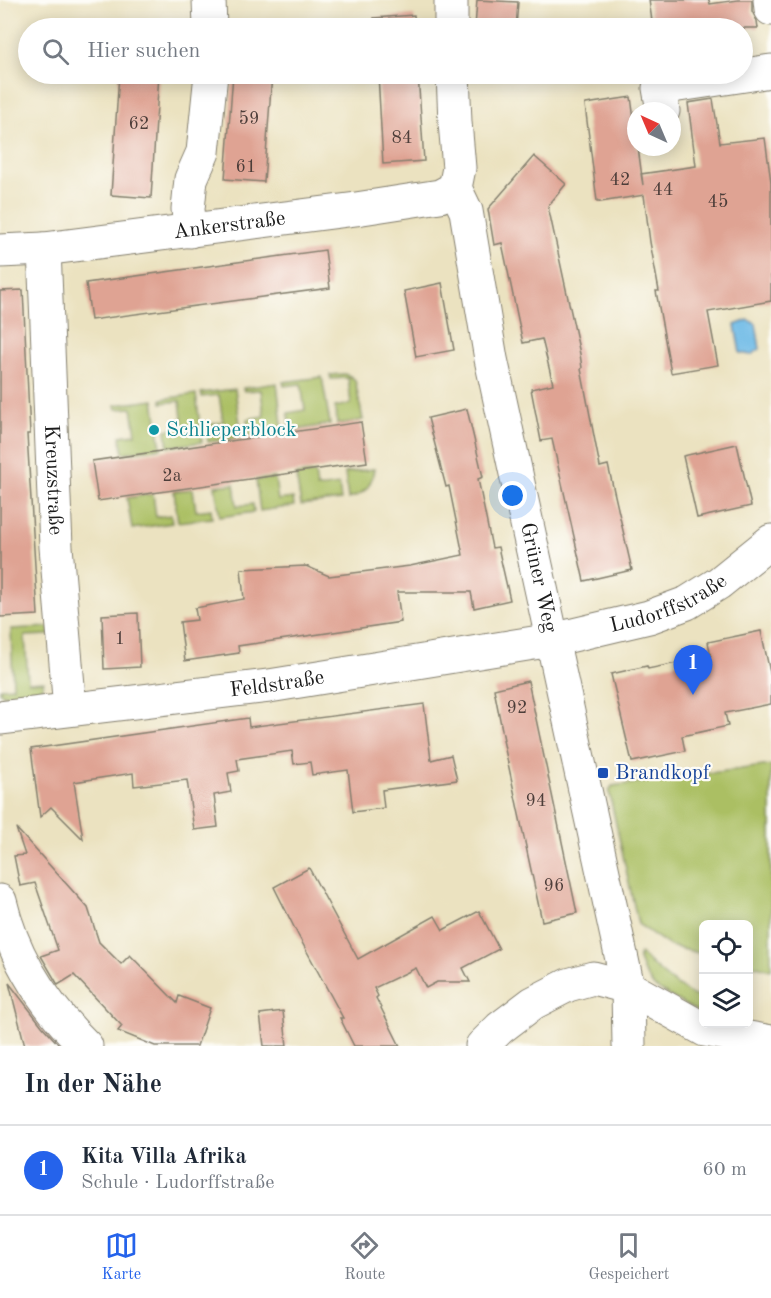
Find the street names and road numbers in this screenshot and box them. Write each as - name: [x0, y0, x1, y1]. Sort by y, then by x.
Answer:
- street label: Ankerstraße: [172, 208, 287, 243]
- street label: Kreuzstraße: [41, 424, 66, 536]
- street label: Grüner Weg: [517, 521, 561, 635]
- street label: Ludorffstraße: [608, 570, 731, 636]
- street label: Feldstraße: [229, 667, 326, 701]

